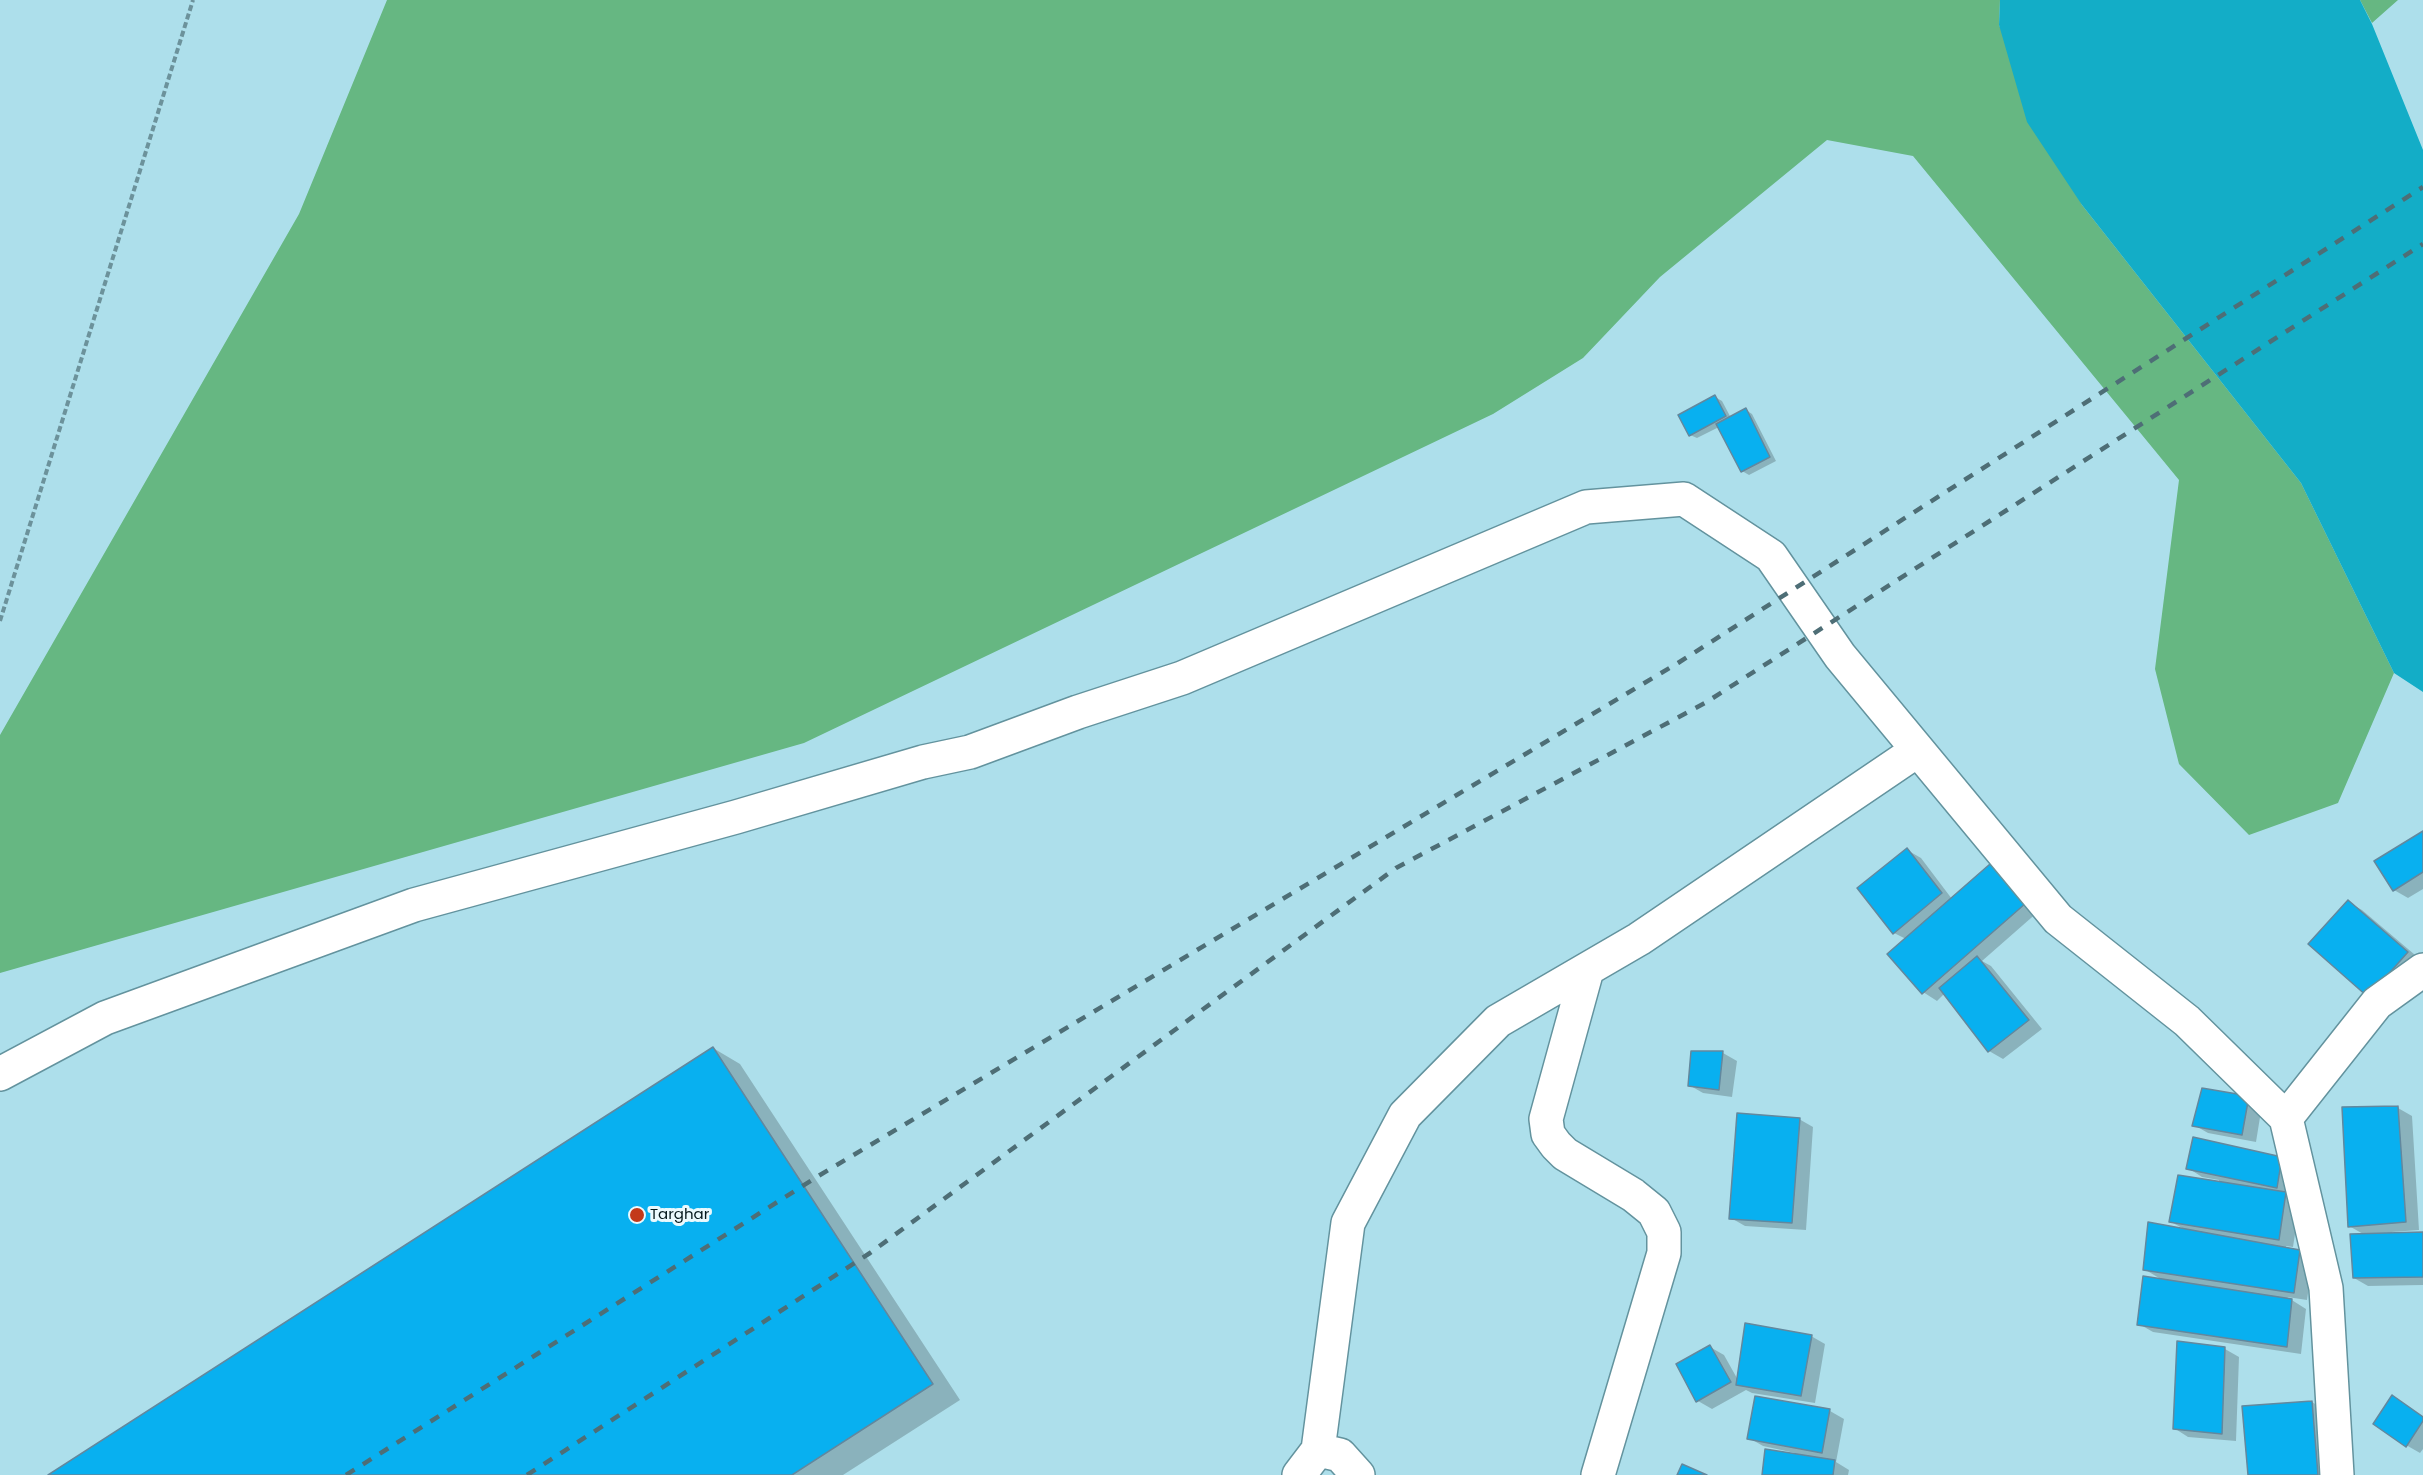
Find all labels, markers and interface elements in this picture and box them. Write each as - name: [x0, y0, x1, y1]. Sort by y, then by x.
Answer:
- marker: Targhar: [628, 1206, 646, 1224]
- place label: Targhar: [650, 1206, 709, 1224]

